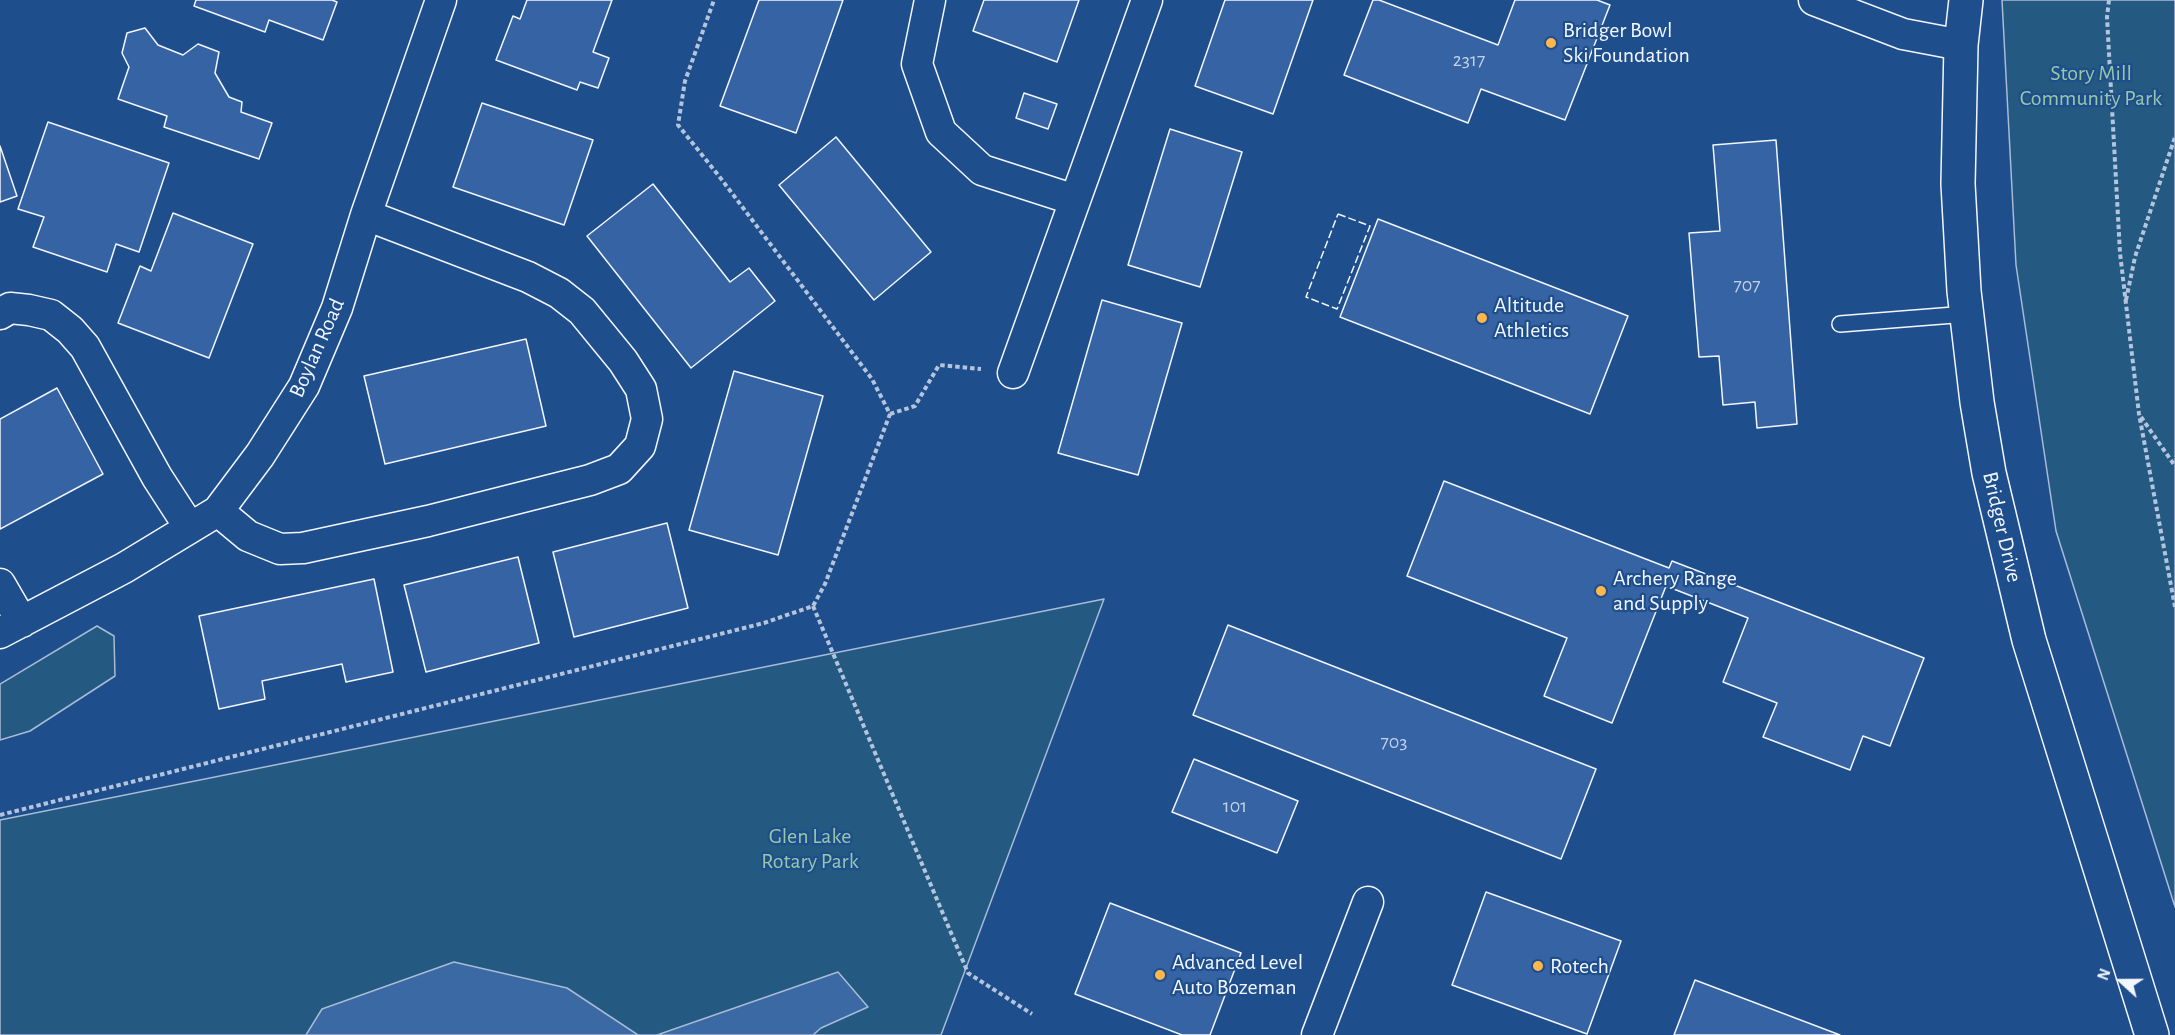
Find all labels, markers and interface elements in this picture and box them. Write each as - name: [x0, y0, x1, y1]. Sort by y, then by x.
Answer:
- place label: Bridger Bowl Ski Foundation: [1563, 17, 1690, 68]
- marker: Bridger Bowl Ski Foundation: [1544, 36, 1558, 50]
- house number: 2317: [1453, 48, 1485, 72]
- park label: Story Mill Community Park: [2020, 60, 2162, 112]
- house number: 707: [1733, 273, 1761, 297]
- place label: Altitude Athletics: [1494, 292, 1569, 344]
- street label: Boylan Road: [283, 294, 351, 402]
- marker: Altitude Athletics: [1475, 311, 1489, 325]
- street label: Bridger Drive: [1976, 469, 2028, 585]
- place label: Archery Range and Supply: [1613, 565, 1737, 616]
- marker: Archery Range and Supply: [1594, 584, 1608, 598]
- house number: 703: [1380, 730, 1408, 754]
- house number: 101: [1223, 794, 1247, 818]
- park label: Glen Lake Rotary Park: [761, 823, 859, 874]
- place label: Advanced Level Auto Bozeman: [1172, 949, 1303, 1000]
- north arrow: [2091, 951, 2151, 1011]
- place label: Rotech: [1550, 953, 1609, 979]
- marker: Rotech: [1531, 959, 1545, 973]
- text: N: [2095, 966, 2114, 983]
- marker: Advanced Level Auto Bozeman: [1153, 968, 1167, 982]

